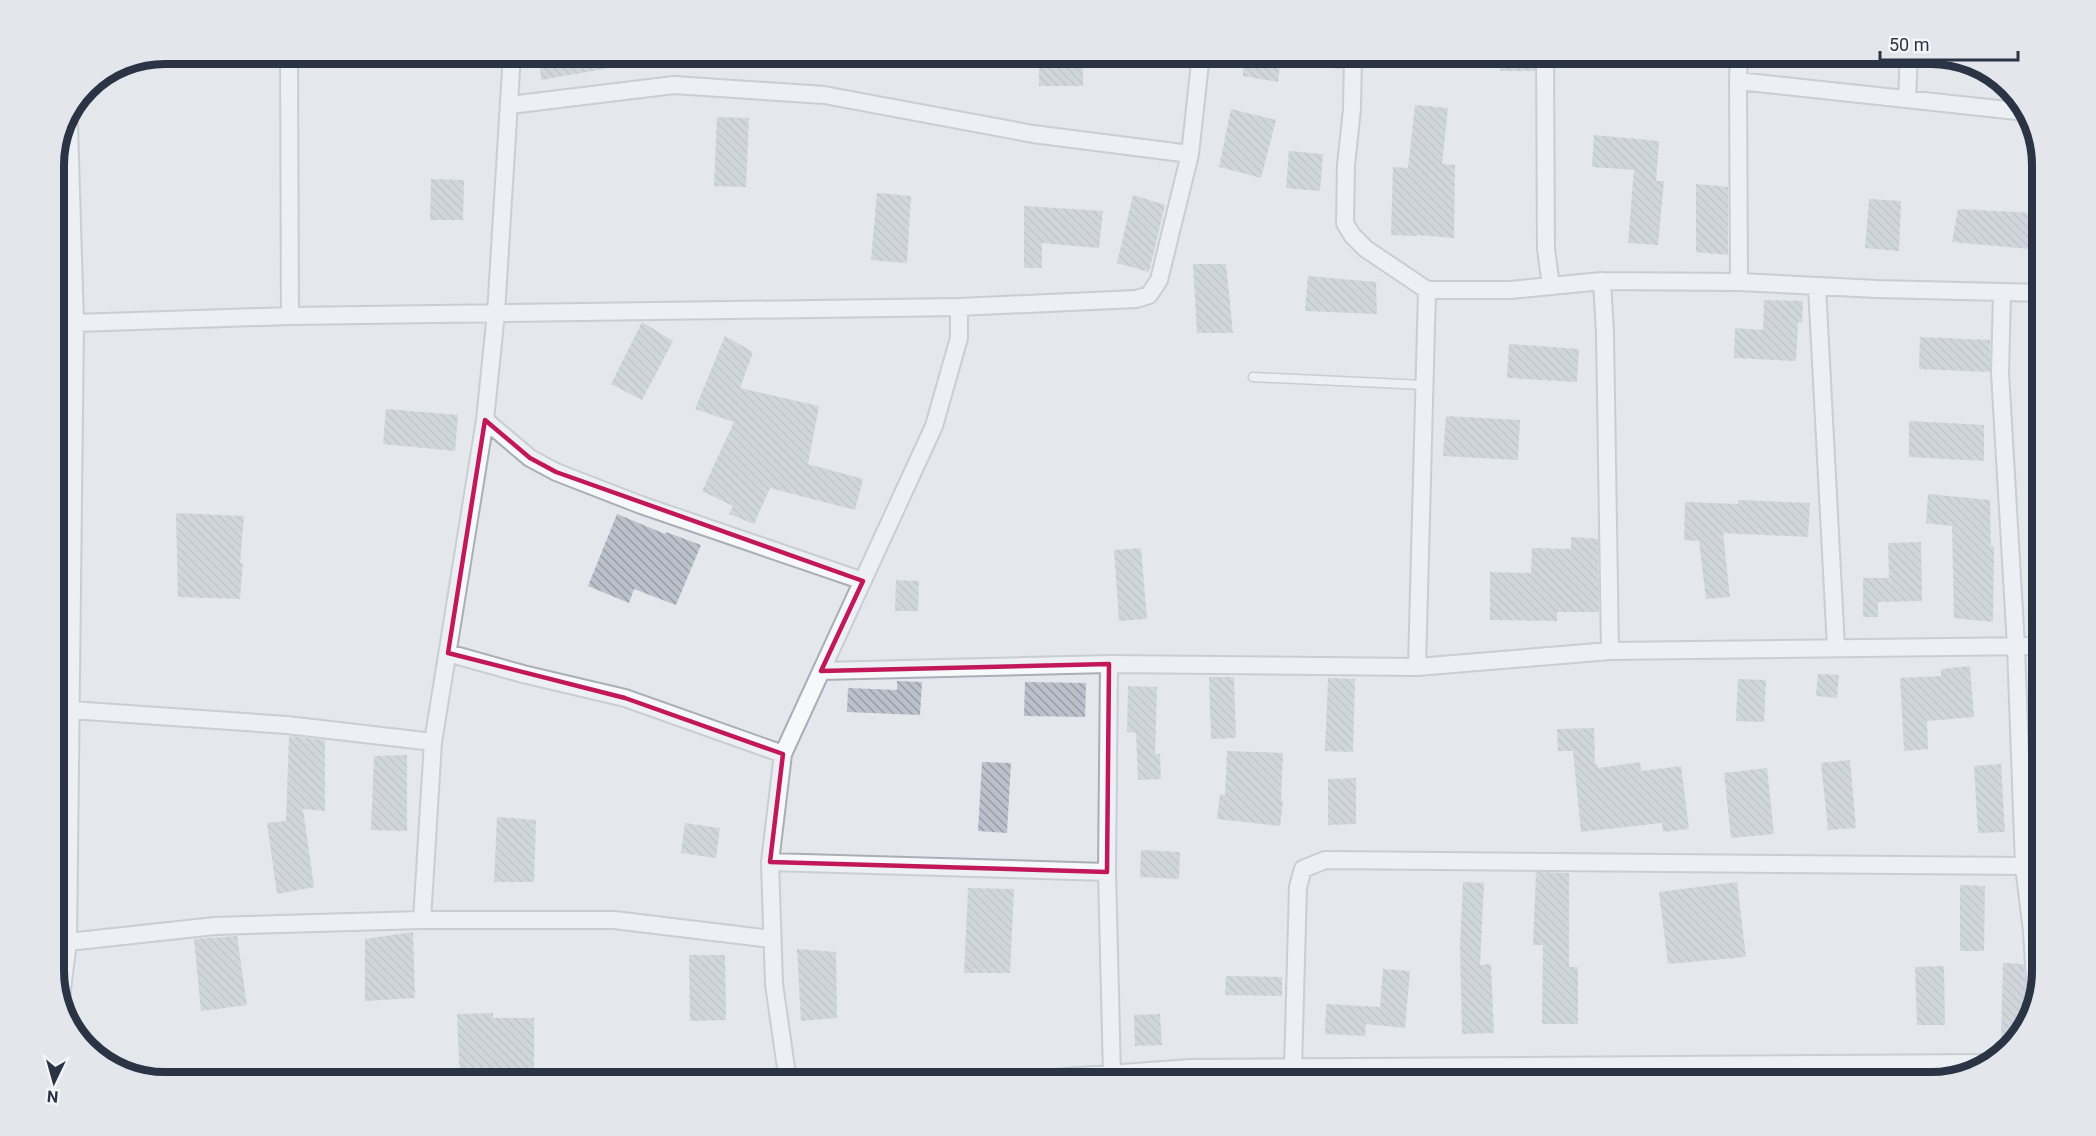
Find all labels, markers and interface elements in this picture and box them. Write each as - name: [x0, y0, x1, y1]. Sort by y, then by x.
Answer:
- scale bar: [1880, 24, 2018, 62]
- text: 50 m: [1889, 34, 1929, 55]
- north arrow: [24, 1052, 84, 1112]
- text: N: [46, 1086, 59, 1106]

